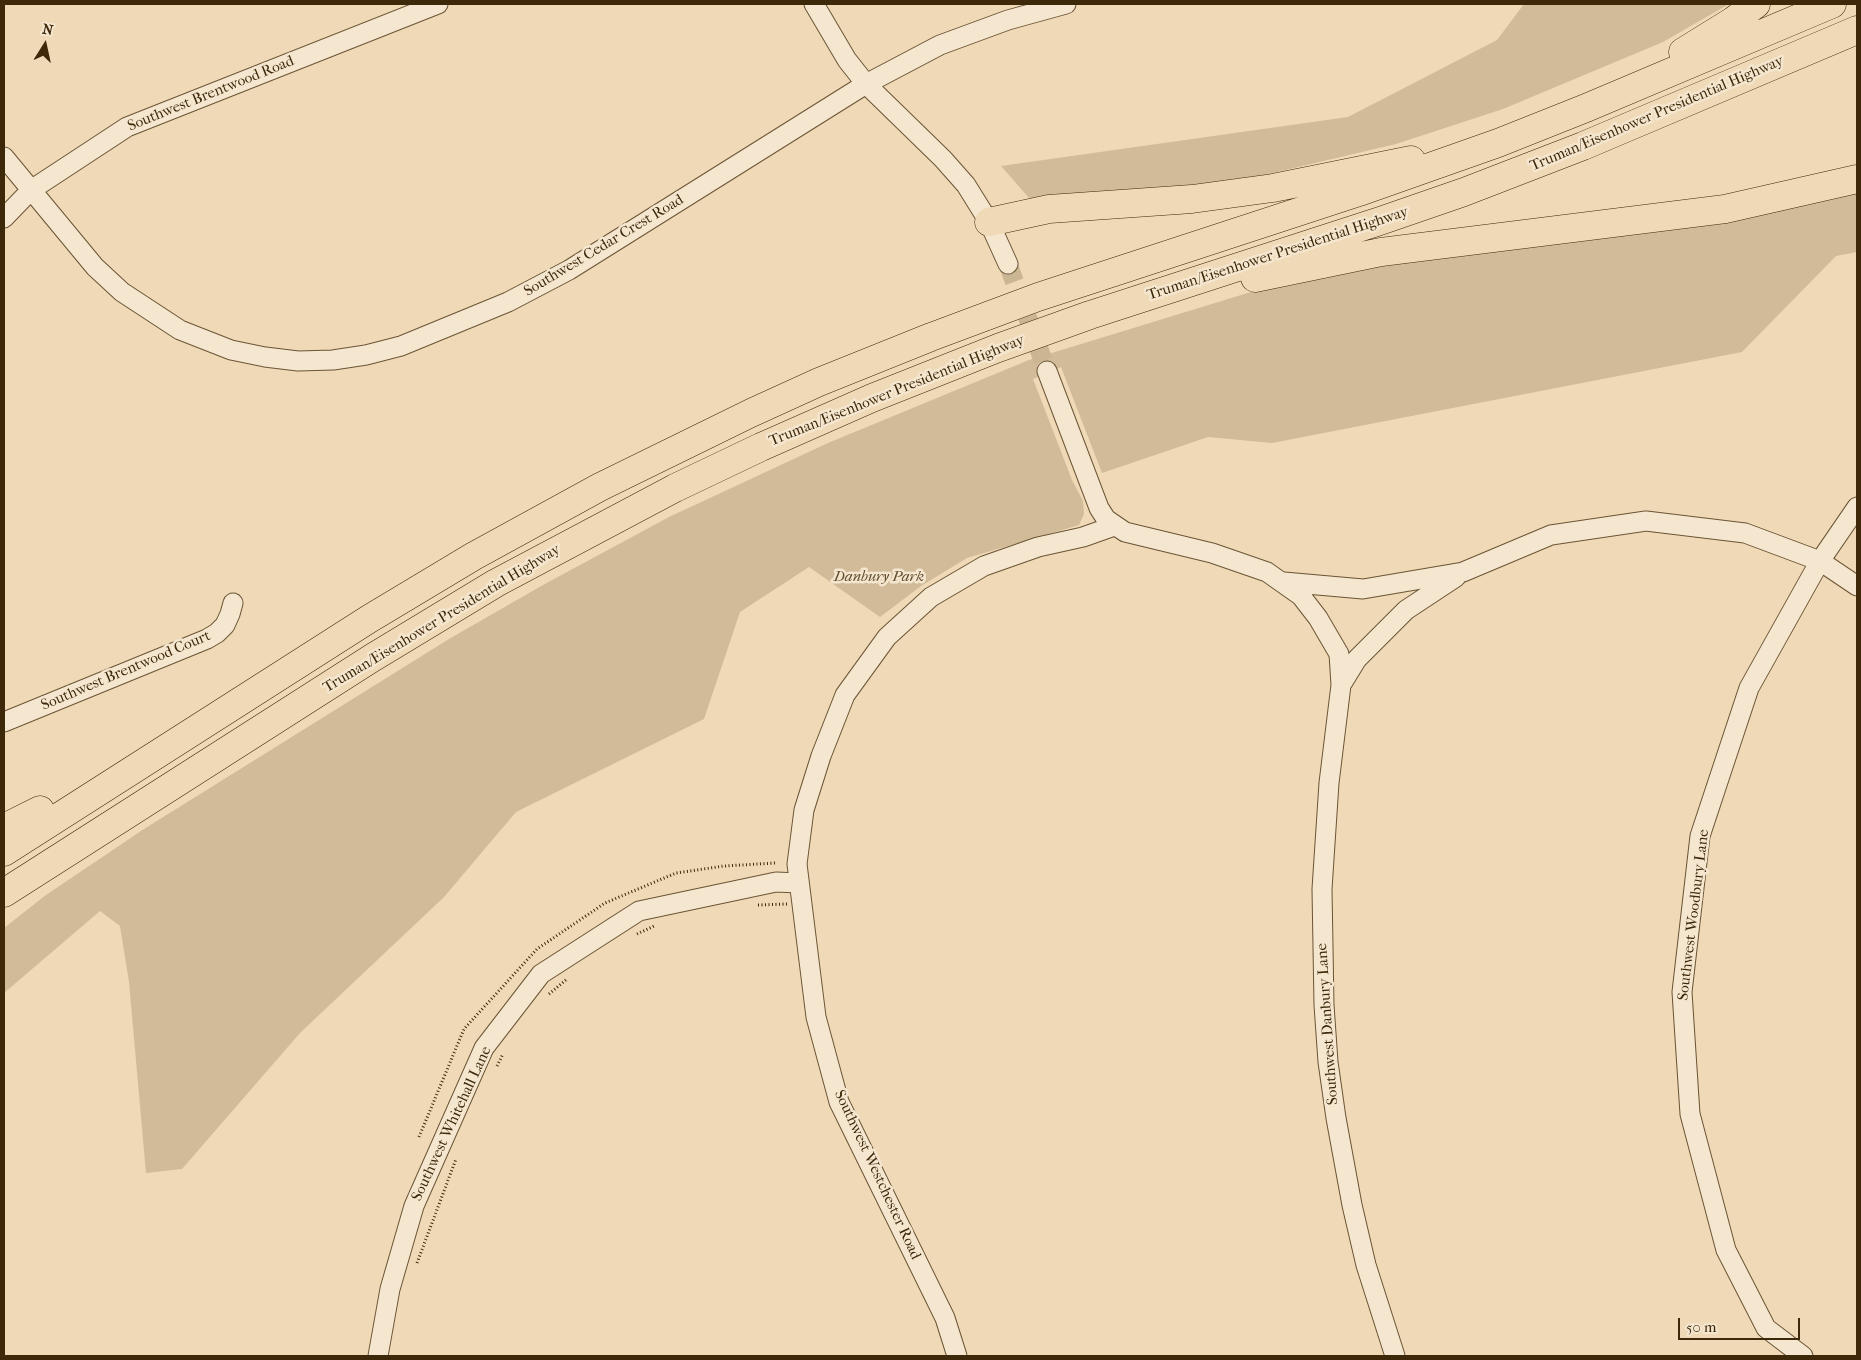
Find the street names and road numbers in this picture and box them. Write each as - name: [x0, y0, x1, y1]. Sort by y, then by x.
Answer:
- street label: Southwest Brentwood Road: [125, 52, 297, 136]
- street label: Truman/Eisenhower Presidential Highway: [1528, 52, 1786, 176]
- street label: Southwest Cedar Crest Road: [521, 191, 687, 301]
- street label: Truman/Eisenhower Presidential Highway: [1145, 203, 1411, 305]
- street label: Truman/Eisenhower Presidential Highway: [767, 331, 1027, 451]
- street label: Truman/Eisenhower Presidential Highway: [320, 541, 564, 697]
- street label: Southwest Brentwood Court: [39, 627, 213, 715]
- street label: Southwest Woodbury Lane: [1675, 828, 1713, 1002]
- street label: Southwest Danbury Lane: [1313, 942, 1343, 1106]
- street label: Southwest Whitehall Lane: [408, 1044, 496, 1204]
- street label: Southwest Westchester Road: [830, 1087, 924, 1263]

